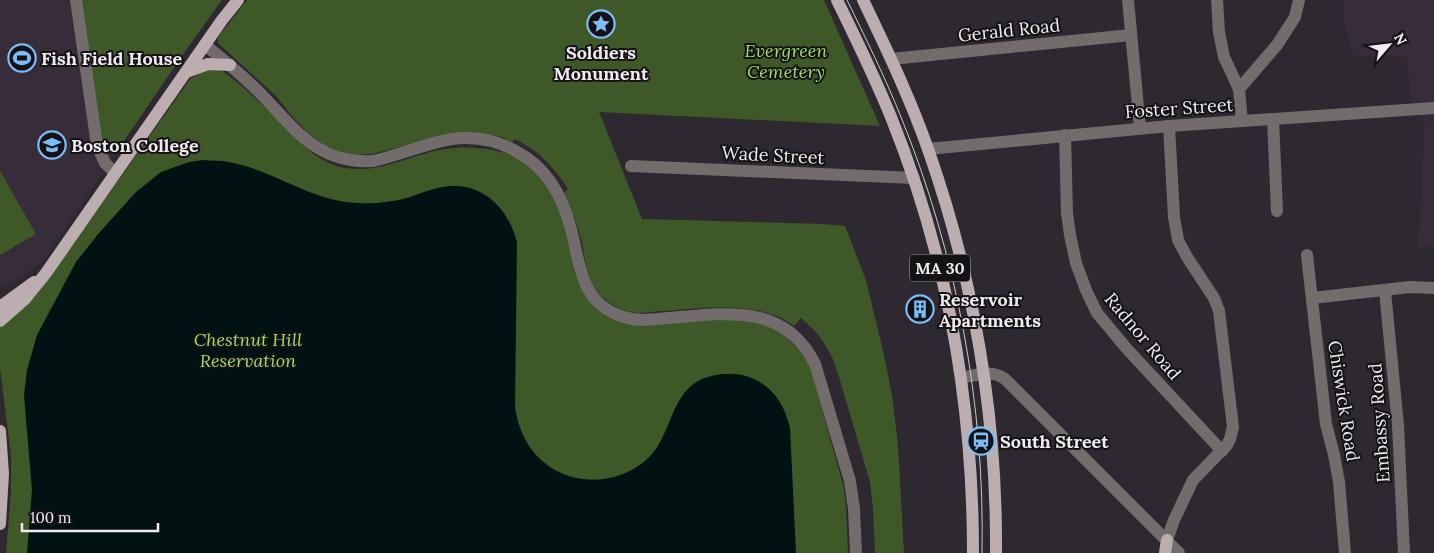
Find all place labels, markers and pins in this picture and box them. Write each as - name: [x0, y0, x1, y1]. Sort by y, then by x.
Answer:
- place icon: Soldiers Monument: [586, 9, 616, 39]
- place label: Soldiers Monument: [554, 41, 649, 85]
- sports icon: Fish Field House: [7, 43, 37, 73]
- place label: Fish Field House: [41, 47, 182, 70]
- school or university icon: Boston College: [37, 130, 67, 160]
- place label: Boston College: [71, 134, 199, 157]
- place label: Reservoir Apartments: [939, 288, 1041, 332]
- building icon: Reservoir Apartments: [905, 294, 935, 324]
- station icon: South Street: [966, 426, 996, 456]
- place label: South Street: [1000, 430, 1109, 453]

